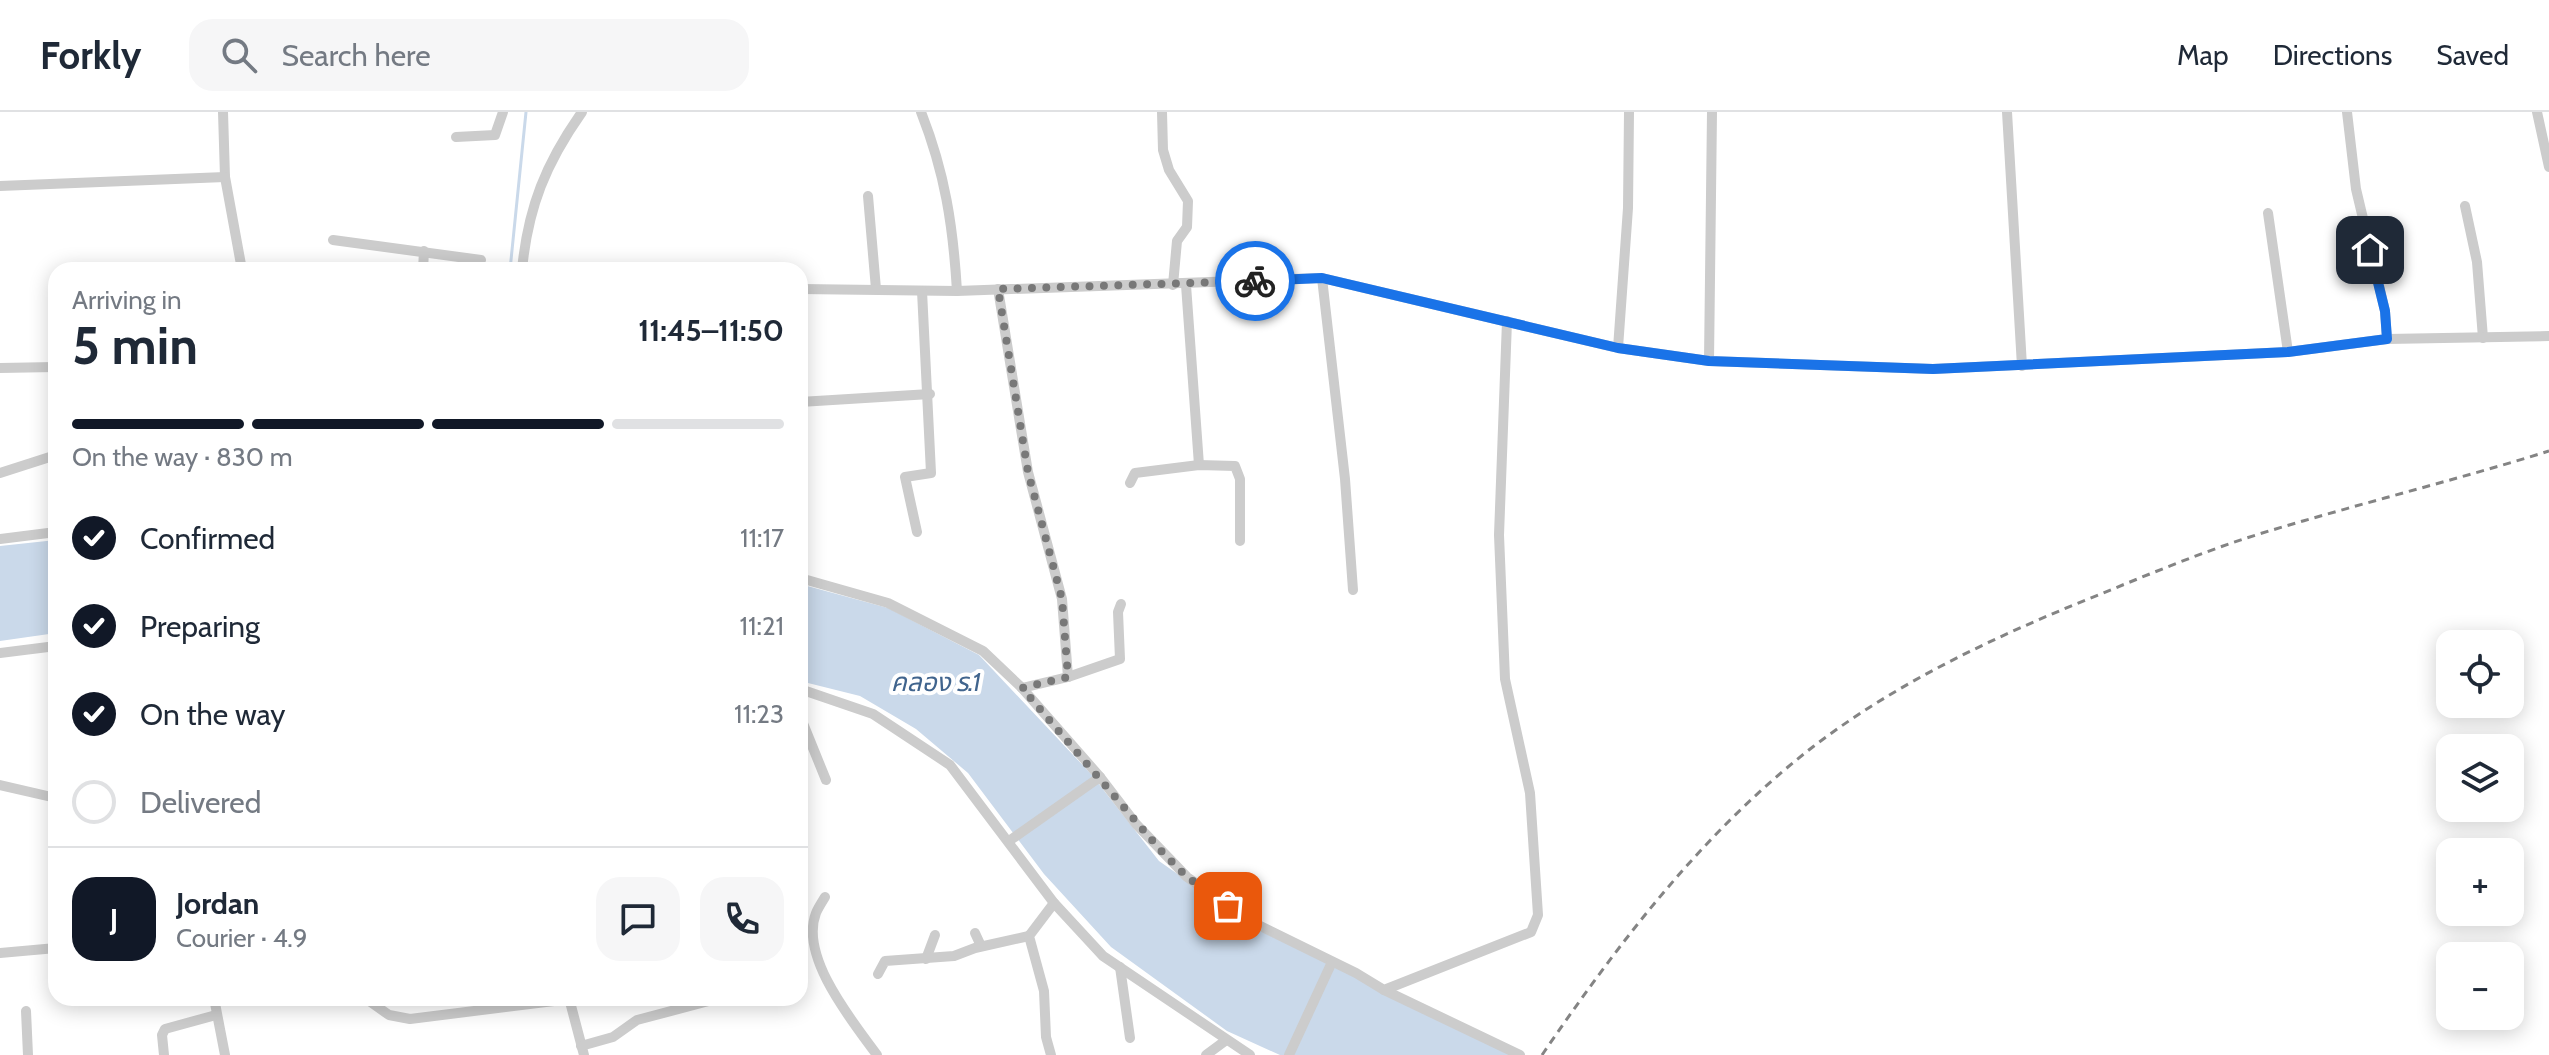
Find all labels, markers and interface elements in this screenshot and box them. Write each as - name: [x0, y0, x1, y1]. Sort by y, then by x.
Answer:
- search box: [189, 19, 749, 91]
- text: Forkly: [40, 32, 141, 79]
- icon: search: [217, 33, 261, 77]
- text: Search here: [281, 37, 431, 74]
- text: Map: [2177, 38, 2229, 72]
- text: Directions: [2273, 38, 2392, 72]
- text: Saved: [2436, 38, 2509, 72]
- pin: [2336, 216, 2404, 284]
- icon: home: [2348, 228, 2392, 272]
- courier: [1215, 241, 1295, 321]
- icon: bike: [1233, 259, 1277, 303]
- text: Arriving in: [72, 284, 182, 316]
- text: 11:45–11:50: [638, 312, 784, 349]
- text: 5 min: [72, 314, 198, 377]
- text: On the way · 830 m: [72, 441, 293, 473]
- icon: check: [72, 516, 116, 560]
- text: Confirmed: [140, 520, 275, 557]
- text: 11:17: [740, 522, 784, 554]
- icon: check: [72, 604, 116, 648]
- text: Preparing: [140, 608, 260, 645]
- text: 11:21: [740, 610, 784, 642]
- map controls: [2436, 630, 2524, 1030]
- button: locate: [2436, 630, 2524, 718]
- water label: คลอง ร.1: [891, 666, 981, 698]
- icon: check: [72, 692, 116, 736]
- text: On the way: [140, 696, 285, 733]
- text: 11:23: [734, 698, 784, 730]
- button: layers: [2436, 734, 2524, 822]
- text: Delivered: [140, 784, 261, 821]
- button: +: [2436, 838, 2524, 926]
- pin: [1194, 872, 1262, 940]
- button: chat: [596, 877, 680, 961]
- button: phone: [700, 877, 784, 961]
- icon: bag: [1206, 884, 1250, 928]
- text: Jordan: [176, 885, 259, 922]
- text: J: [110, 901, 118, 938]
- text: Courier · 4.9: [176, 922, 308, 954]
- button: −: [2436, 942, 2524, 1030]

